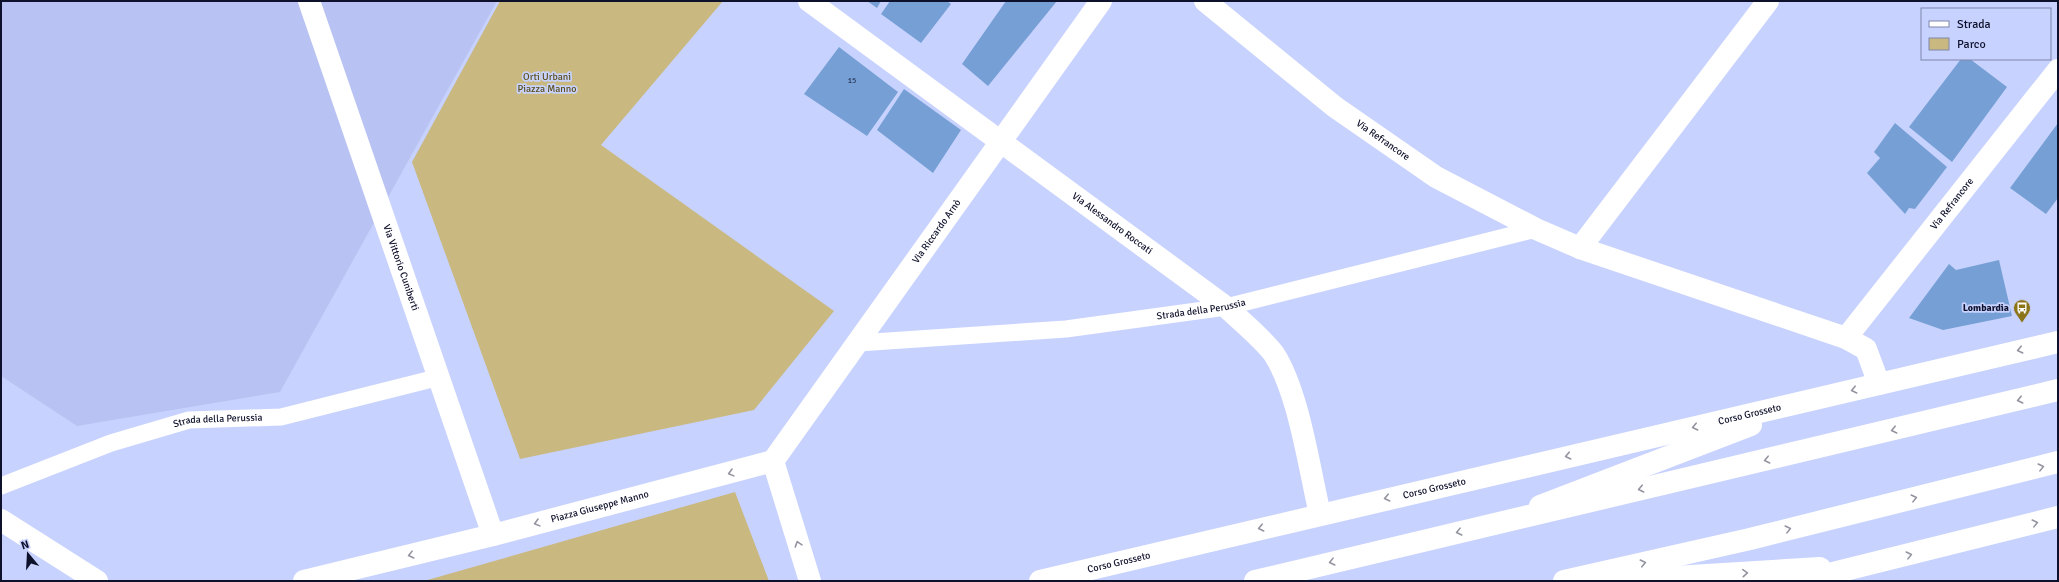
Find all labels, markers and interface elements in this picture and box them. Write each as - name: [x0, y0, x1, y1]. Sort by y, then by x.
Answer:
- legend: [1921, 8, 2051, 60]
- text: Strada: [1957, 17, 1991, 32]
- text: Parco: [1957, 37, 1986, 52]
- park label: Orti Urbani Piazza Manno: [518, 71, 576, 95]
- house number: 15: [848, 75, 856, 85]
- street label: Via Refrancore: [1354, 117, 1412, 163]
- street label: Via Refrancore: [1928, 176, 1976, 232]
- street label: Via Alessandro Roccati: [1070, 190, 1155, 257]
- street label: Via Riccardo Arnò: [910, 197, 964, 266]
- street label: Via Vittorio Cuniberti: [380, 223, 421, 312]
- street label: Strada della Perussia: [1156, 296, 1247, 322]
- bus stop icon: Lombardia: [2012, 298, 2032, 323]
- place label: Lombardia: [1963, 302, 2009, 314]
- one-way arrow: [2017, 346, 2023, 354]
- one-way arrow: [1851, 385, 1857, 393]
- one-way arrow: [2017, 395, 2023, 403]
- street label: Corso Grosseto: [1717, 401, 1782, 428]
- street label: Strada della Perussia: [172, 412, 263, 430]
- one-way arrow: [1692, 422, 1698, 430]
- one-way arrow: [1890, 425, 1897, 433]
- one-way arrow: [1565, 452, 1571, 460]
- one-way arrow: [1764, 455, 1771, 464]
- one-way arrow: [2037, 463, 2044, 471]
- one-way arrow: [727, 468, 734, 476]
- street label: Corso Grosseto: [1402, 475, 1467, 502]
- one-way arrow: [1637, 485, 1644, 493]
- street label: Piazza Giuseppe Manno: [550, 488, 650, 525]
- one-way arrow: [1384, 494, 1390, 502]
- one-way arrow: [1911, 494, 1918, 502]
- one-way arrow: [534, 518, 541, 527]
- one-way arrow: [2031, 520, 2038, 528]
- one-way arrow: [1257, 524, 1264, 532]
- one-way arrow: [1785, 526, 1791, 534]
- one-way arrow: [1455, 527, 1462, 535]
- north arrow: [8, 534, 48, 574]
- text: N: [19, 538, 31, 552]
- one-way arrow: [794, 540, 803, 547]
- street label: Corso Grosseto: [1086, 549, 1151, 576]
- one-way arrow: [408, 550, 414, 558]
- one-way arrow: [1905, 551, 1912, 559]
- one-way arrow: [1329, 558, 1335, 566]
- one-way arrow: [1639, 560, 1646, 568]
- one-way arrow: [1742, 568, 1748, 577]

